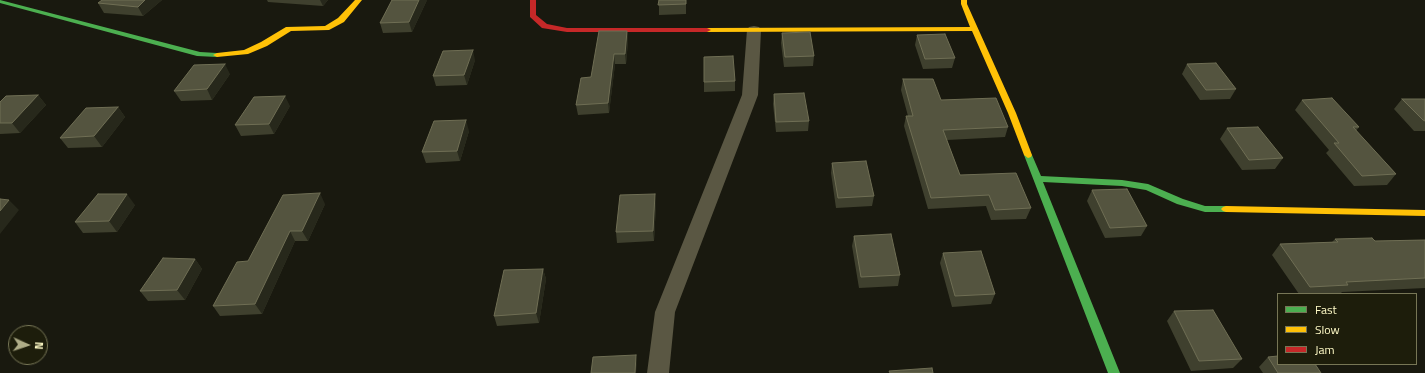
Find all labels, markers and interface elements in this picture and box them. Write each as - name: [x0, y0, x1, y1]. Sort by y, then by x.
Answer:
- legend: [1277, 293, 1417, 365]
- text: Fast: [1315, 300, 1337, 319]
- text: Slow: [1315, 320, 1340, 339]
- north arrow: [8, 325, 48, 365]
- text: Jam: [1315, 340, 1335, 359]
- text: N: [31, 341, 47, 350]

